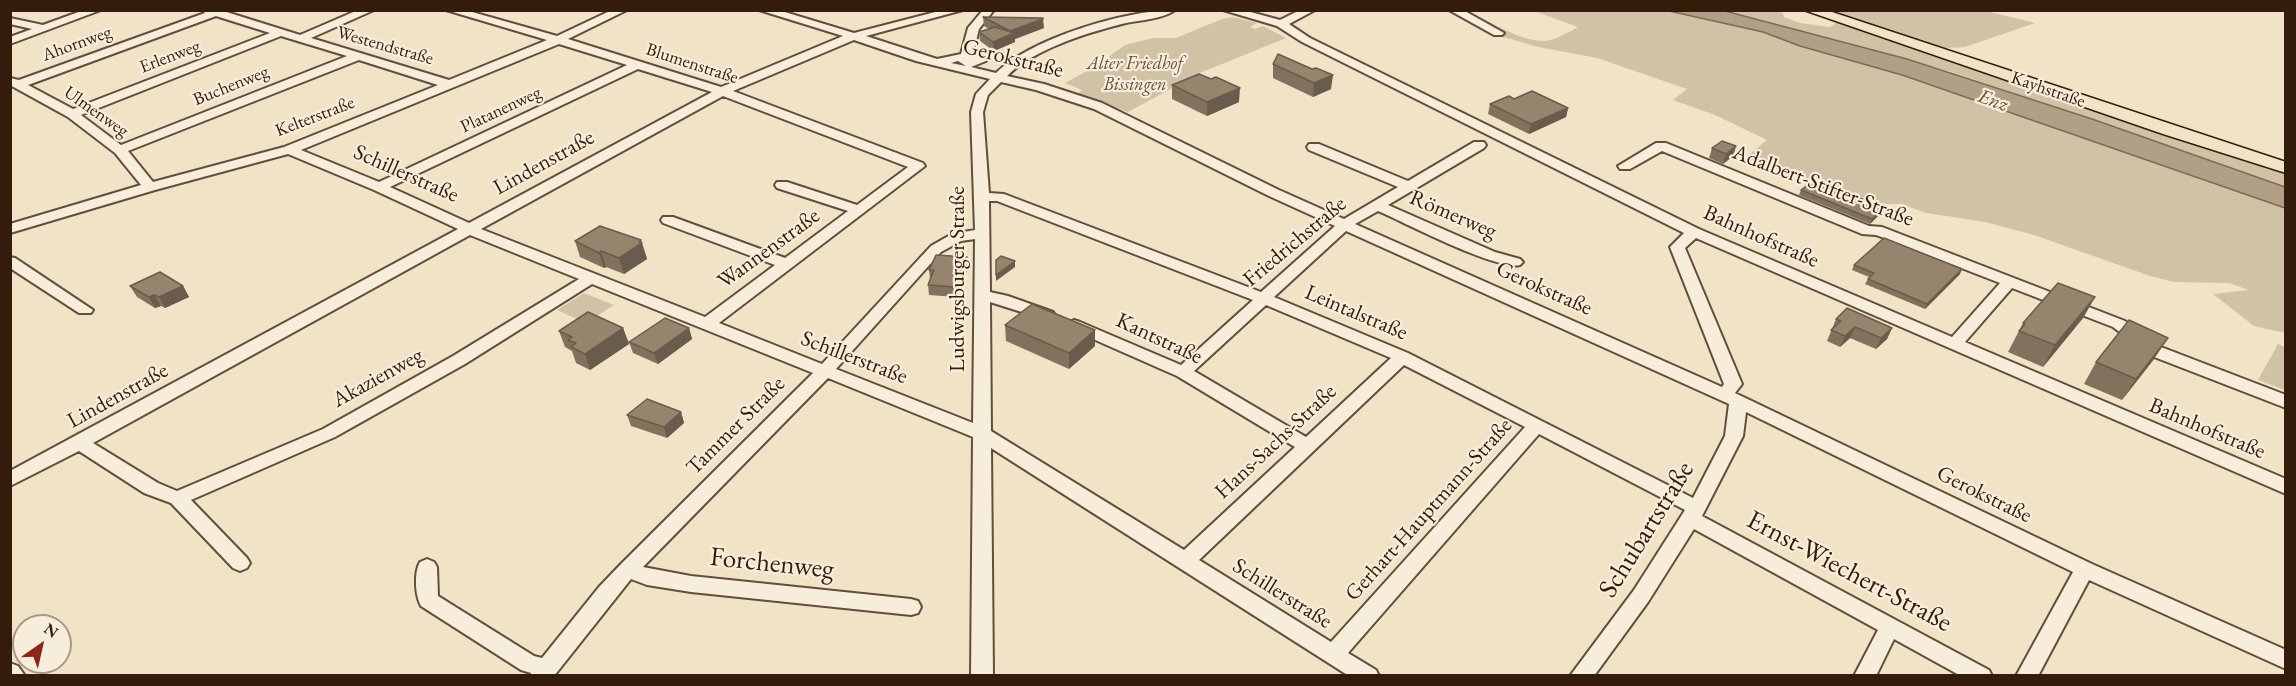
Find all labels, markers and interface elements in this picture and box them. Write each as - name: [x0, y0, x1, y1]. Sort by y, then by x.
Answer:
- street label: Ahornweg: [39, 21, 115, 67]
- street label: Westendstraße: [334, 22, 436, 70]
- street label: Gerokstraße: [960, 34, 1066, 84]
- street label: Erlenweg: [137, 36, 203, 78]
- street label: Blumenstraße: [643, 39, 741, 89]
- park label: Alter Friedhof Bissingen: [1087, 53, 1183, 96]
- street label: Buchenweg: [190, 61, 272, 111]
- street label: Kayhstraße: [2008, 67, 2088, 113]
- street label: Ulmenweg: [59, 82, 133, 142]
- street label: Platanenweg: [457, 82, 545, 138]
- water label: Enz: [1975, 85, 2011, 117]
- street label: Kelterstraße: [272, 92, 358, 142]
- street label: Lindenstraße: [489, 125, 599, 201]
- street label: Schillerstraße: [349, 139, 463, 209]
- street label: Adalbert-Stifter-Straße: [1729, 139, 1917, 233]
- street label: Römerweg: [1405, 185, 1501, 245]
- street label: Ludwigsburger Straße: [945, 186, 971, 372]
- street label: Friedrichstraße: [1238, 191, 1352, 293]
- street label: Bahnhofstraße: [1699, 200, 1823, 274]
- street label: Wannenstraße: [713, 203, 825, 295]
- street label: Gerokstraße: [1492, 256, 1596, 322]
- street label: Leintalstraße: [1301, 280, 1411, 346]
- street label: Kantstraße: [1112, 308, 1206, 370]
- street label: Schillerstraße: [797, 326, 911, 390]
- street label: Akazienweg: [328, 342, 428, 414]
- street label: Lindenstraße: [63, 358, 173, 434]
- street label: Tammer Straße: [681, 371, 791, 481]
- street label: Hans-Sachs-Straße: [1210, 379, 1342, 505]
- street label: Bahnhofstraße: [2145, 393, 2269, 465]
- street label: Gerhart-Hauptmann-Straße: [1340, 413, 1518, 607]
- street label: Schubartstraße: [1592, 456, 1702, 604]
- street label: Gerokstraße: [1932, 461, 2036, 529]
- street label: Ernst-Wiechert-Straße: [1741, 504, 1957, 640]
- street label: Forchenweg: [708, 541, 836, 587]
- street label: Schillerstraße: [1227, 553, 1337, 635]
- north arrow: [12, 614, 72, 674]
- text: N: [40, 618, 62, 643]

